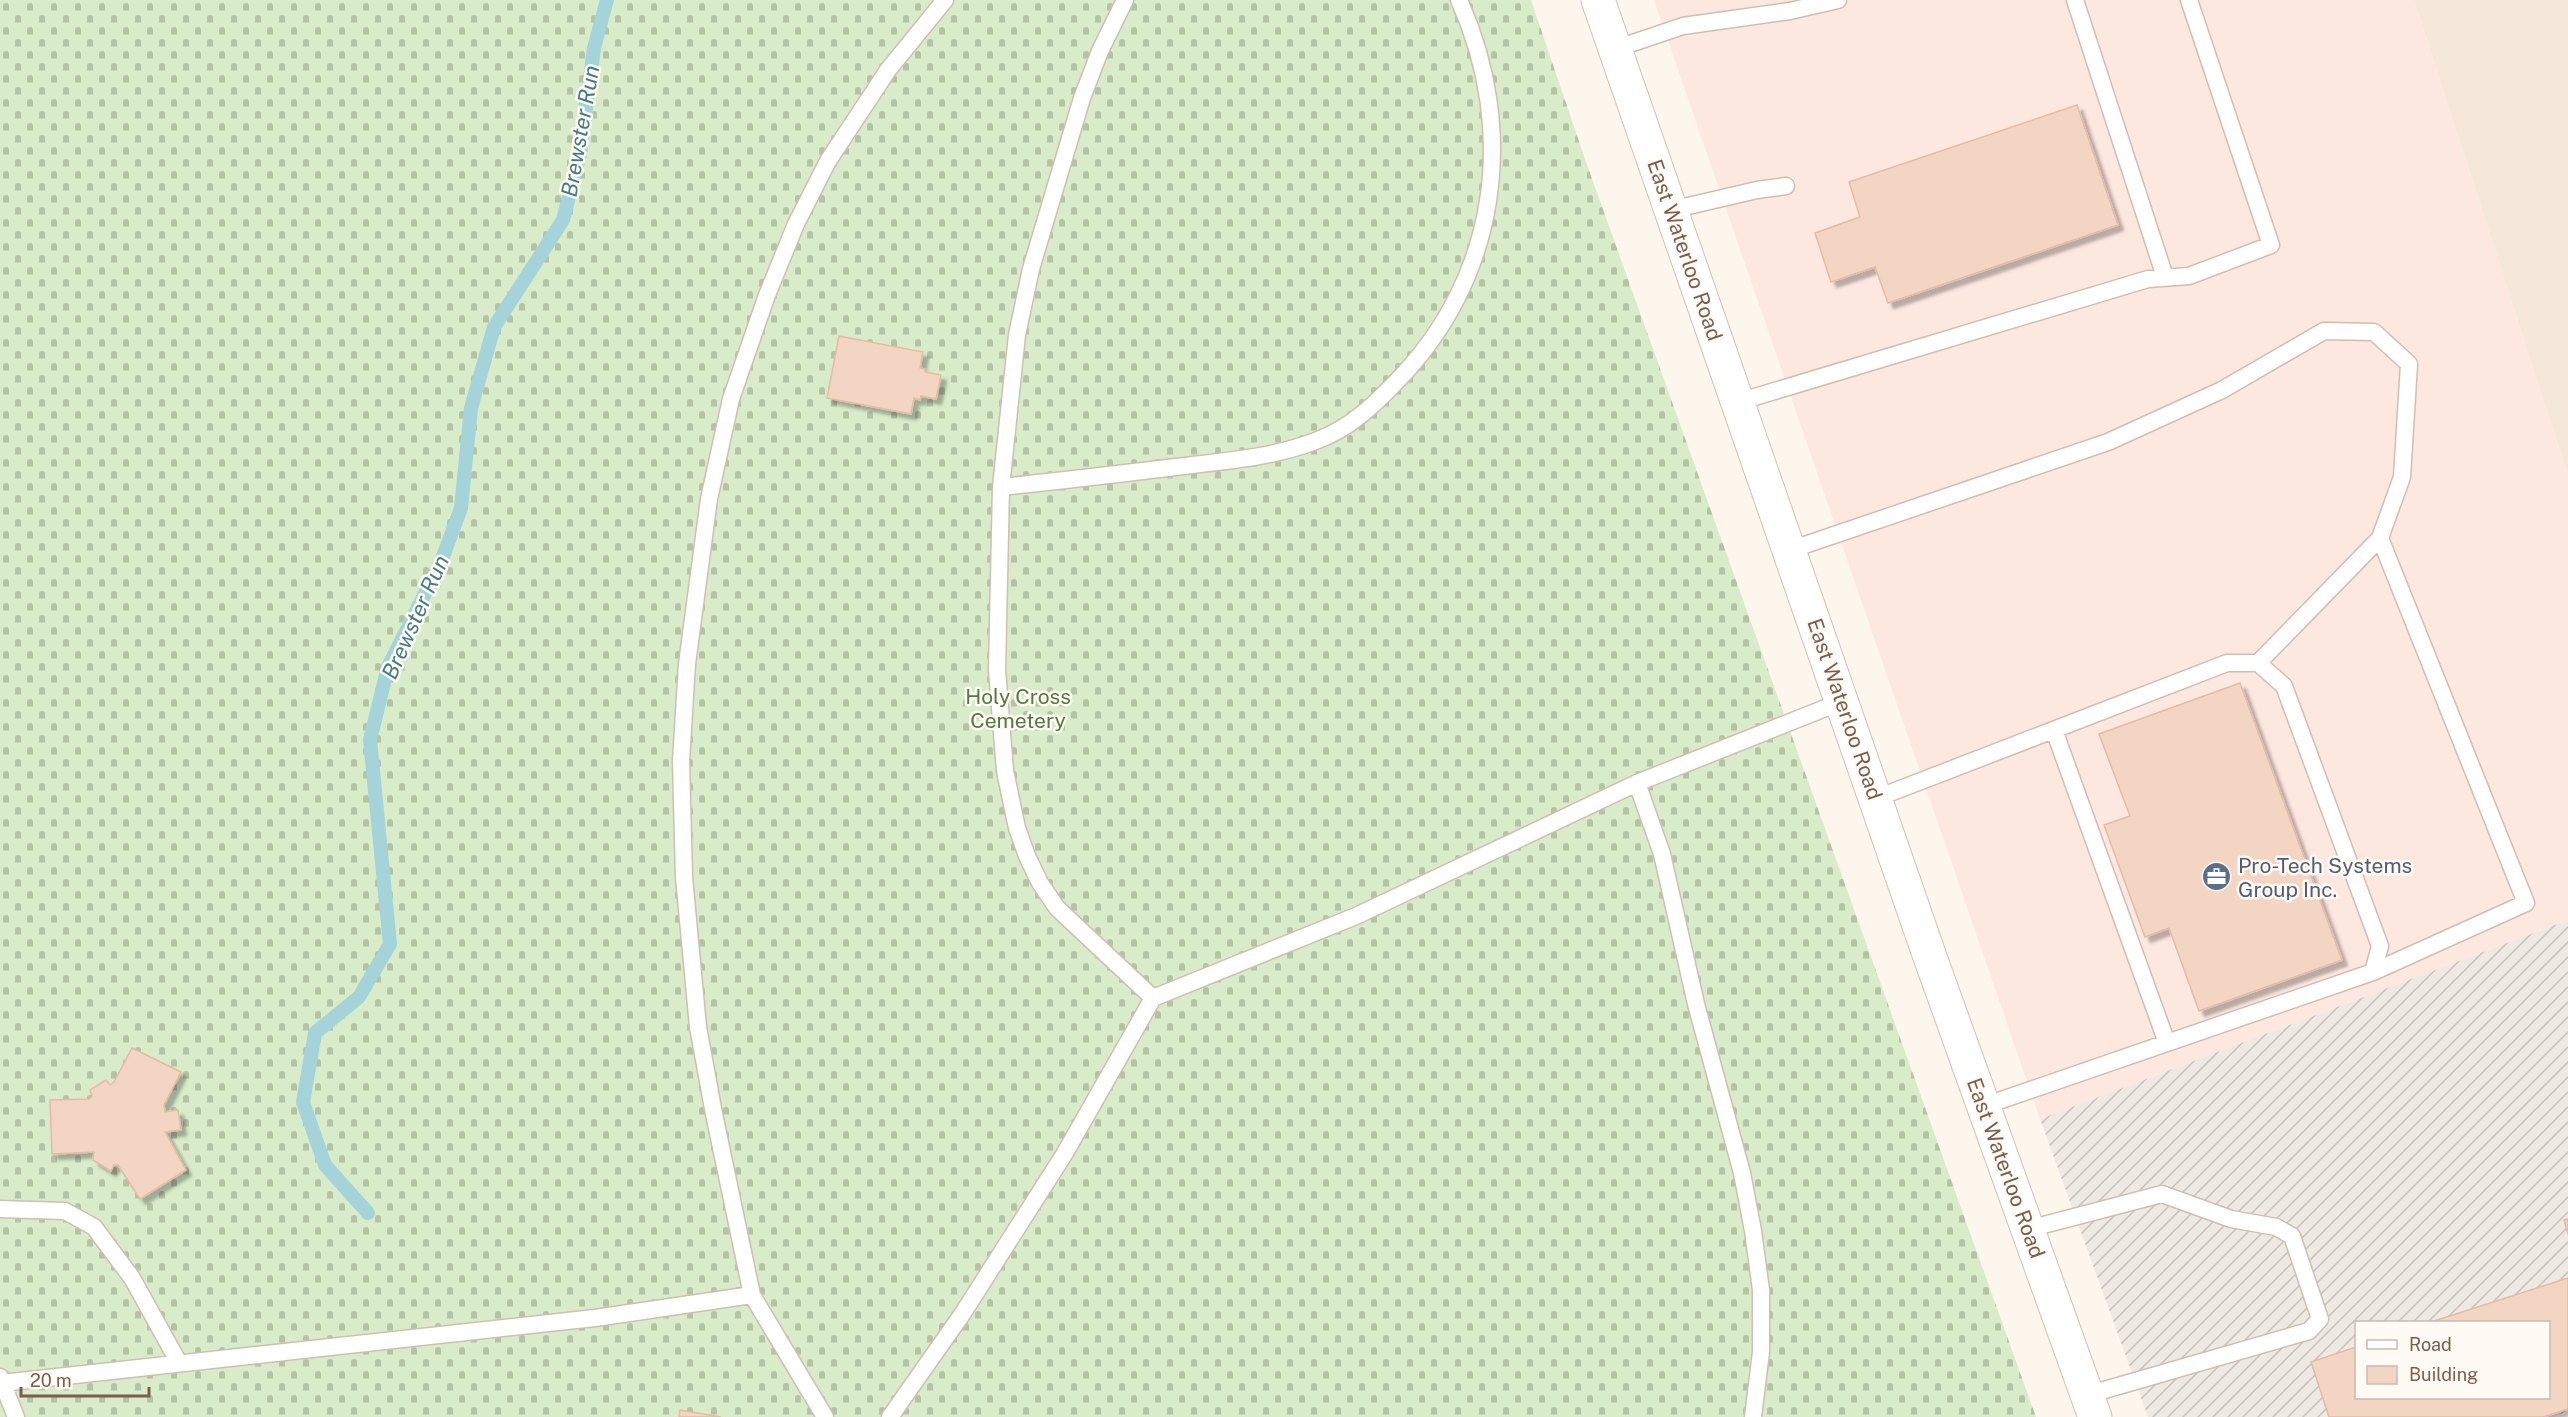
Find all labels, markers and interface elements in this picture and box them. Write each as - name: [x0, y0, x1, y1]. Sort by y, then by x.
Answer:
- water label: Brewster Run: [556, 63, 604, 199]
- street label: East Waterloo Road: [1642, 156, 1728, 344]
- water label: Brewster Run: [376, 551, 454, 683]
- street label: East Waterloo Road: [1802, 615, 1888, 803]
- park label: Holy Cross Cemetery: [965, 684, 1071, 733]
- place label: Pro-Tech Systems Group Inc.: [2238, 853, 2412, 902]
- office icon: Pro-Tech Systems Group Inc.: [2201, 861, 2233, 893]
- street label: East Waterloo Road: [1962, 1074, 2050, 1262]
- legend: [2355, 1321, 2550, 1399]
- text: Road: [2409, 1334, 2452, 1355]
- scale bar: [21, 1360, 148, 1398]
- text: Building: [2409, 1364, 2478, 1385]
- text: 20 m: [30, 1370, 72, 1391]

